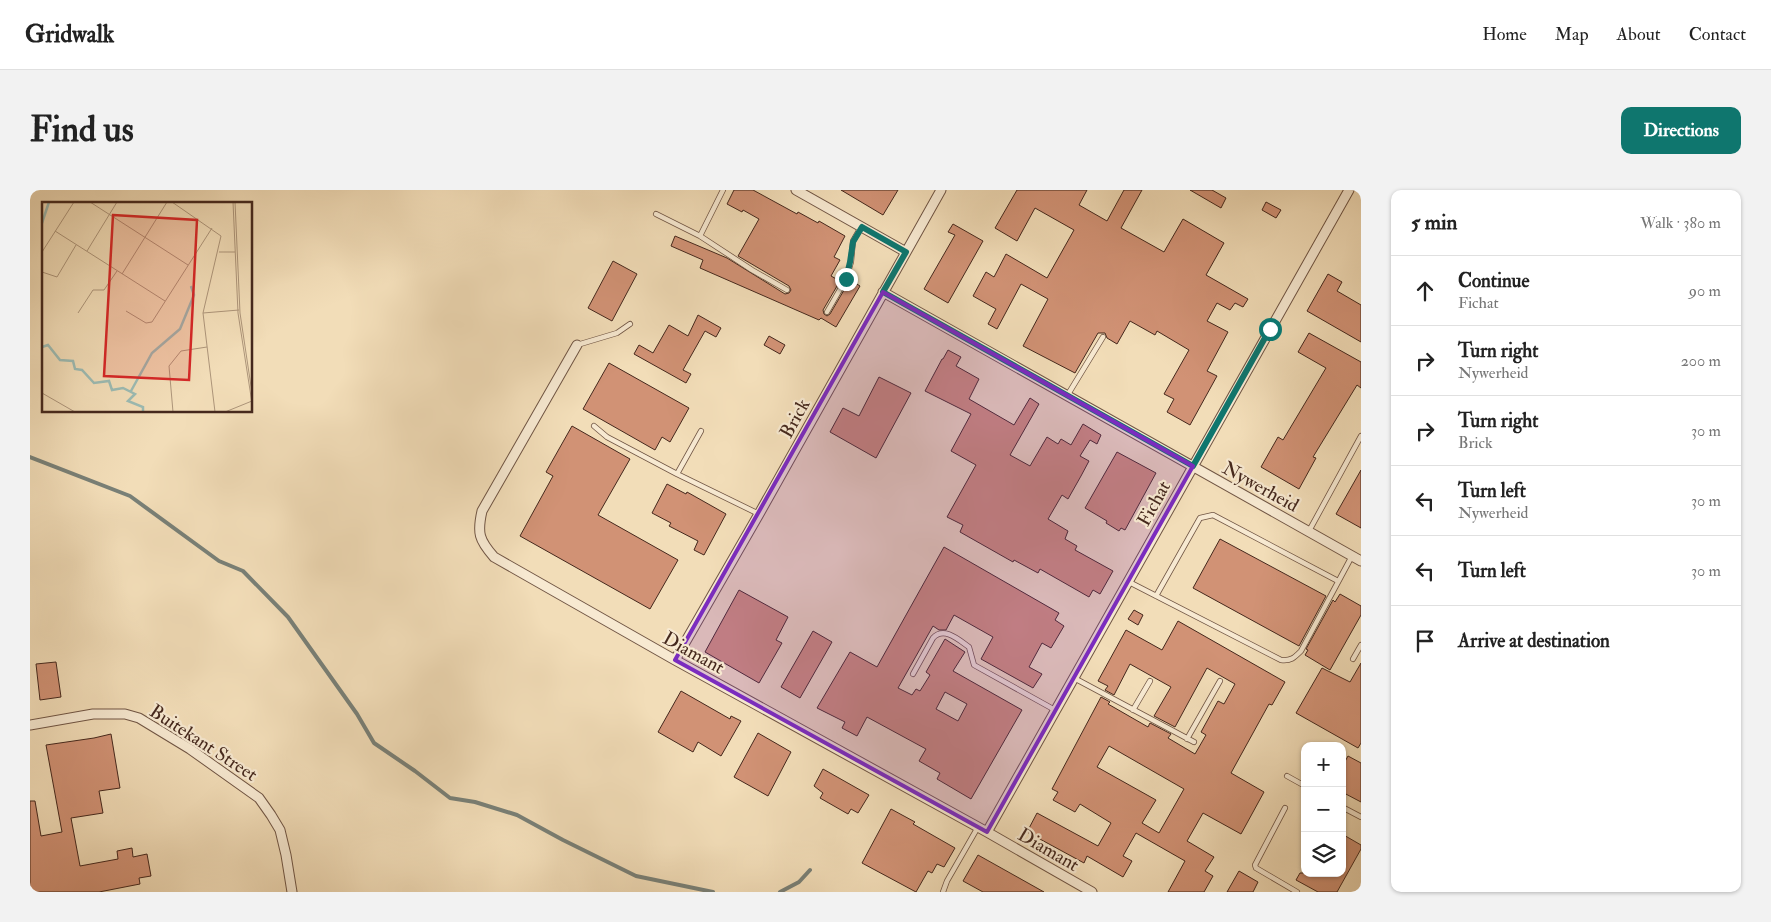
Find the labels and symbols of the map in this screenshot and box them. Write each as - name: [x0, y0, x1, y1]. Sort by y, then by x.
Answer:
- inset map: [42, 202, 252, 412]
- route end: [835, 268, 858, 291]
- route start: [1259, 318, 1282, 341]
- street label: Brick: [774, 395, 815, 442]
- street label: Nywerheid: [1218, 456, 1303, 518]
- street label: Fichat: [1132, 477, 1176, 530]
- street label: Diamant: [659, 626, 729, 680]
- street label: Buitekant Street: [145, 699, 262, 787]
- street label: Diamant: [1014, 823, 1083, 877]

